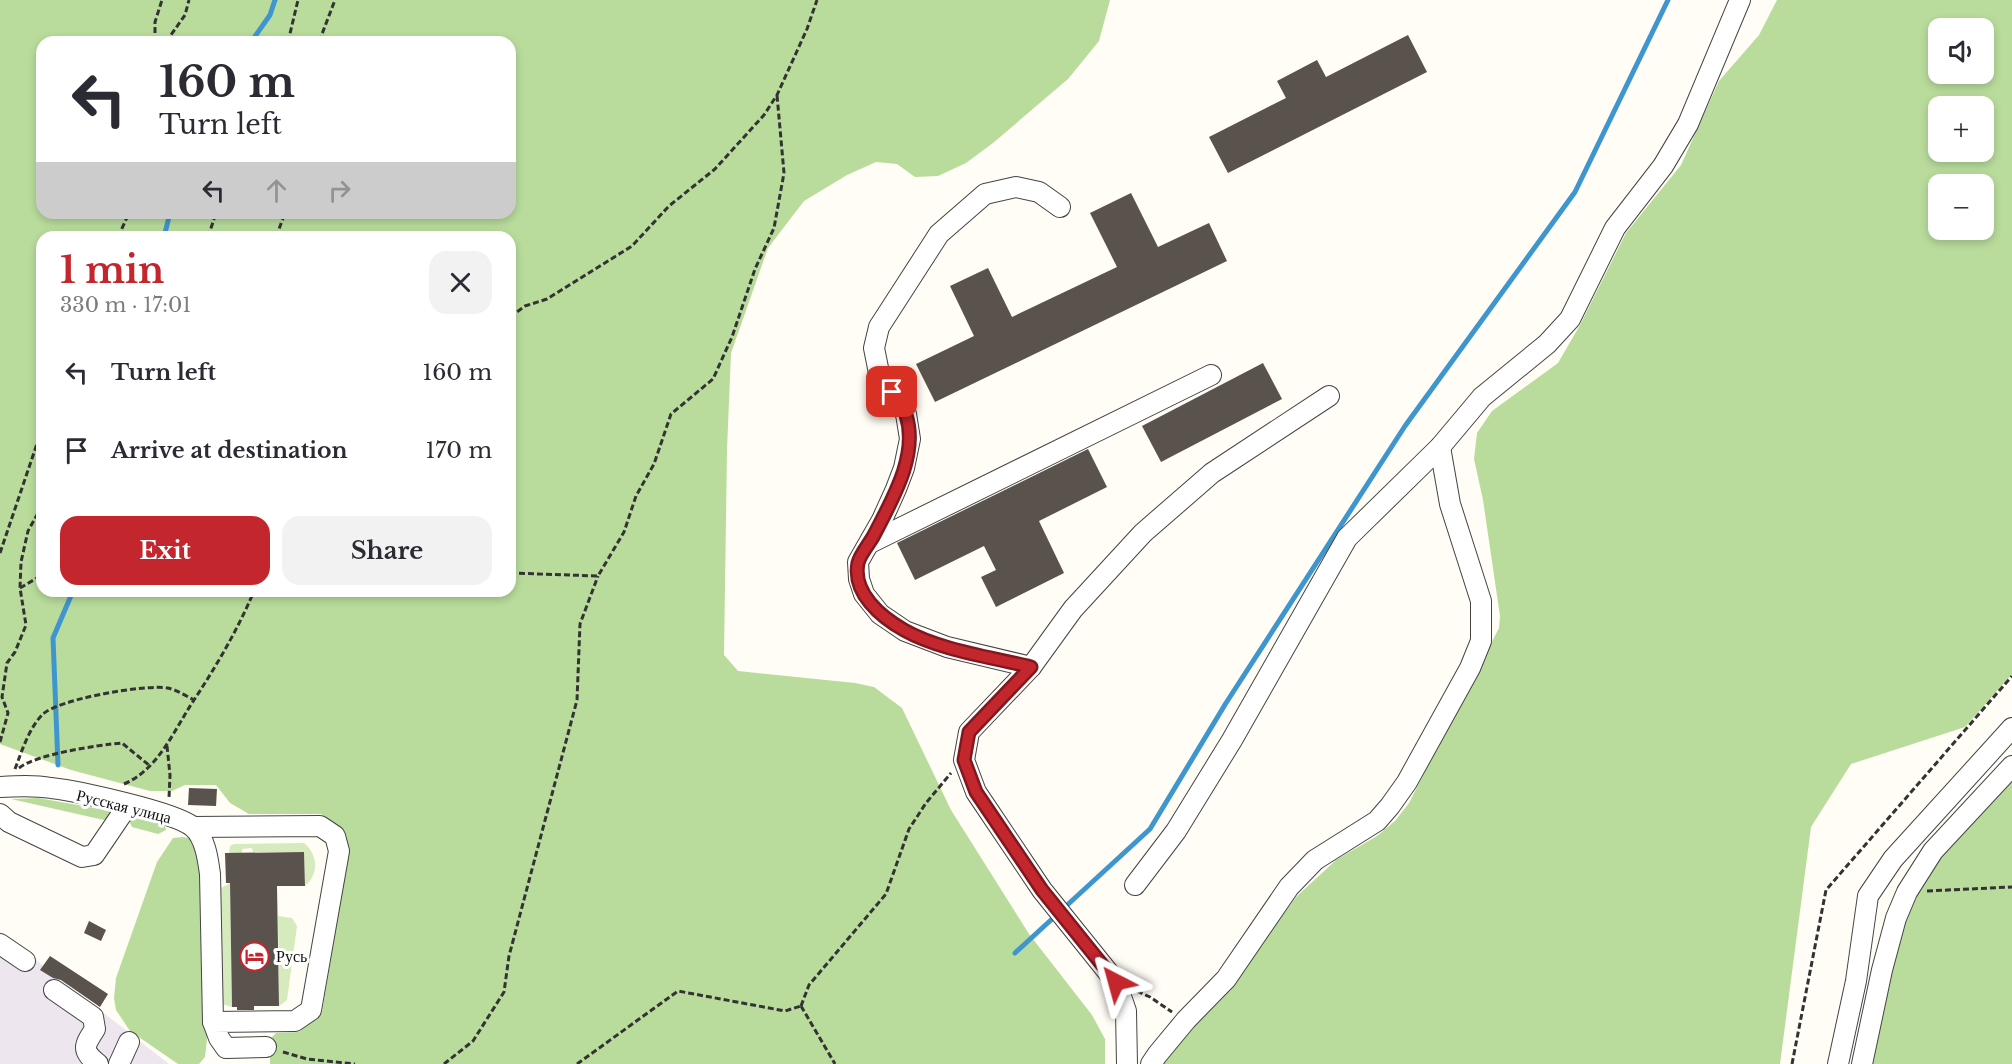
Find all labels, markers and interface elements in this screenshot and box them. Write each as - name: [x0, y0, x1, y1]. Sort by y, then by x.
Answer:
- map controls: [1928, 18, 1994, 240]
- button: sound: [1928, 18, 1994, 84]
- text: 160 m: [159, 56, 295, 108]
- icon: left: [60, 60, 138, 138]
- button: +: [1928, 96, 1994, 162]
- text: Turn left: [159, 108, 282, 141]
- icon: left: [197, 174, 230, 207]
- icon: ahead: [260, 174, 293, 207]
- icon: right: [323, 174, 356, 207]
- button: −: [1928, 174, 1994, 240]
- text: 1 min: [60, 248, 164, 293]
- button: close: [429, 251, 492, 314]
- text: 330 m · 17:01: [60, 293, 191, 317]
- icon: left: [60, 356, 93, 389]
- text: Turn left: [111, 359, 216, 386]
- text: 160 m: [422, 359, 492, 386]
- pin: [866, 366, 917, 417]
- icon: arrive: [875, 375, 908, 408]
- icon: arrive: [60, 434, 93, 467]
- text: Arrive at destination: [111, 437, 348, 464]
- text: 170 m: [426, 437, 492, 464]
- button: Exit: [60, 516, 270, 585]
- button: Share: [282, 516, 492, 585]
- street label: Русская улица: [74, 785, 174, 827]
- hotel icon: Русь: [239, 940, 271, 972]
- place label: Русь: [276, 946, 307, 966]
- position arrow: [1084, 950, 1148, 1014]

